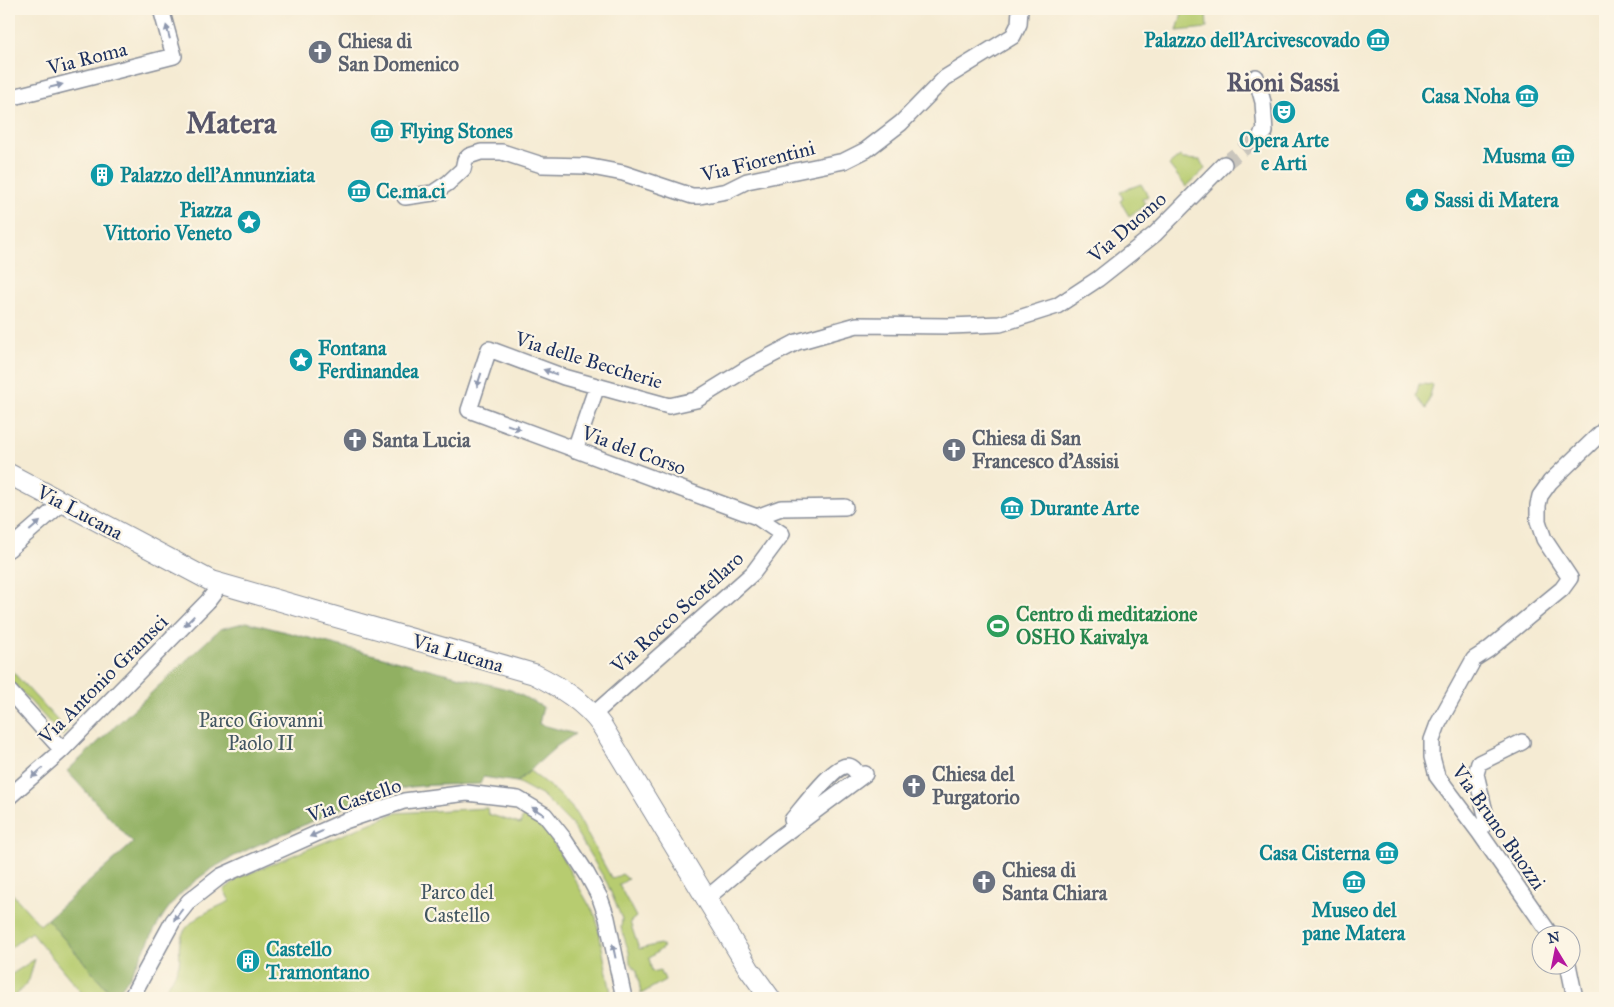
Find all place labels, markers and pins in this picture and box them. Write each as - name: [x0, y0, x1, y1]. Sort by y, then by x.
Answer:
- museum icon: Palazzo dell'Arcivescovado: [1365, 27, 1391, 53]
- place label: Palazzo dell'Arcivescovado: [1144, 28, 1360, 52]
- place label: Chiesa di San Domenico: [338, 29, 459, 76]
- church icon: Chiesa di San Domenico: [307, 39, 333, 65]
- museum icon: Casa Noha: [1514, 83, 1540, 109]
- place label: Casa Noha: [1422, 84, 1511, 108]
- theatre icon: Opera Arte e Arti: [1271, 99, 1297, 125]
- museum icon: Flying Stones: [369, 118, 395, 144]
- place label: Flying Stones: [400, 119, 513, 144]
- place label: Opera Arte e Arti: [1239, 128, 1330, 175]
- museum icon: Musma: [1550, 143, 1576, 169]
- place label: Musma: [1482, 144, 1547, 168]
- building icon: Palazzo dell'Annunziata: [89, 162, 115, 188]
- place label: Palazzo dell'Annunziata: [120, 163, 316, 187]
- museum icon: Ce.ma.ci: [346, 178, 372, 204]
- place label: Ce.ma.ci: [376, 179, 446, 203]
- place icon: Sassi di Matera: [1404, 187, 1430, 213]
- place label: Sassi di Matera: [1434, 188, 1559, 212]
- place label: Piazza Vittorio Veneto: [103, 198, 233, 245]
- place icon: Piazza Vittorio Veneto: [236, 209, 262, 235]
- place label: Fontana Ferdinandea: [318, 336, 419, 383]
- place icon: Fontana Ferdinandea: [288, 347, 314, 373]
- place label: Chiesa di San Francesco d'Assisi: [972, 426, 1119, 473]
- church icon: Santa Lucia: [342, 427, 368, 453]
- place label: Santa Lucia: [372, 428, 471, 452]
- church icon: Chiesa di San Francesco d'Assisi: [941, 437, 967, 463]
- museum icon: Durante Arte: [999, 495, 1025, 521]
- place label: Durante Arte: [1030, 496, 1140, 520]
- place label: Centro di meditazione OSHO Kaivalya: [1016, 602, 1198, 650]
- sports icon: Centro di meditazione OSHO Kaivalya: [985, 613, 1011, 639]
- place label: Chiesa del Purgatorio: [932, 762, 1020, 810]
- church icon: Chiesa del Purgatorio: [901, 773, 927, 799]
- museum icon: Casa Cisterna: [1374, 840, 1400, 866]
- place label: Casa Cisterna: [1259, 841, 1371, 865]
- place label: Chiesa di Santa Chiara: [1002, 858, 1108, 905]
- church icon: Chiesa di Santa Chiara: [971, 869, 997, 895]
- museum icon: Museo del pane Matera: [1341, 869, 1367, 895]
- place label: Museo del pane Matera: [1302, 898, 1406, 946]
- place label: Castello Tramontano: [265, 937, 369, 984]
- building icon: Castello Tramontano: [235, 948, 261, 974]

